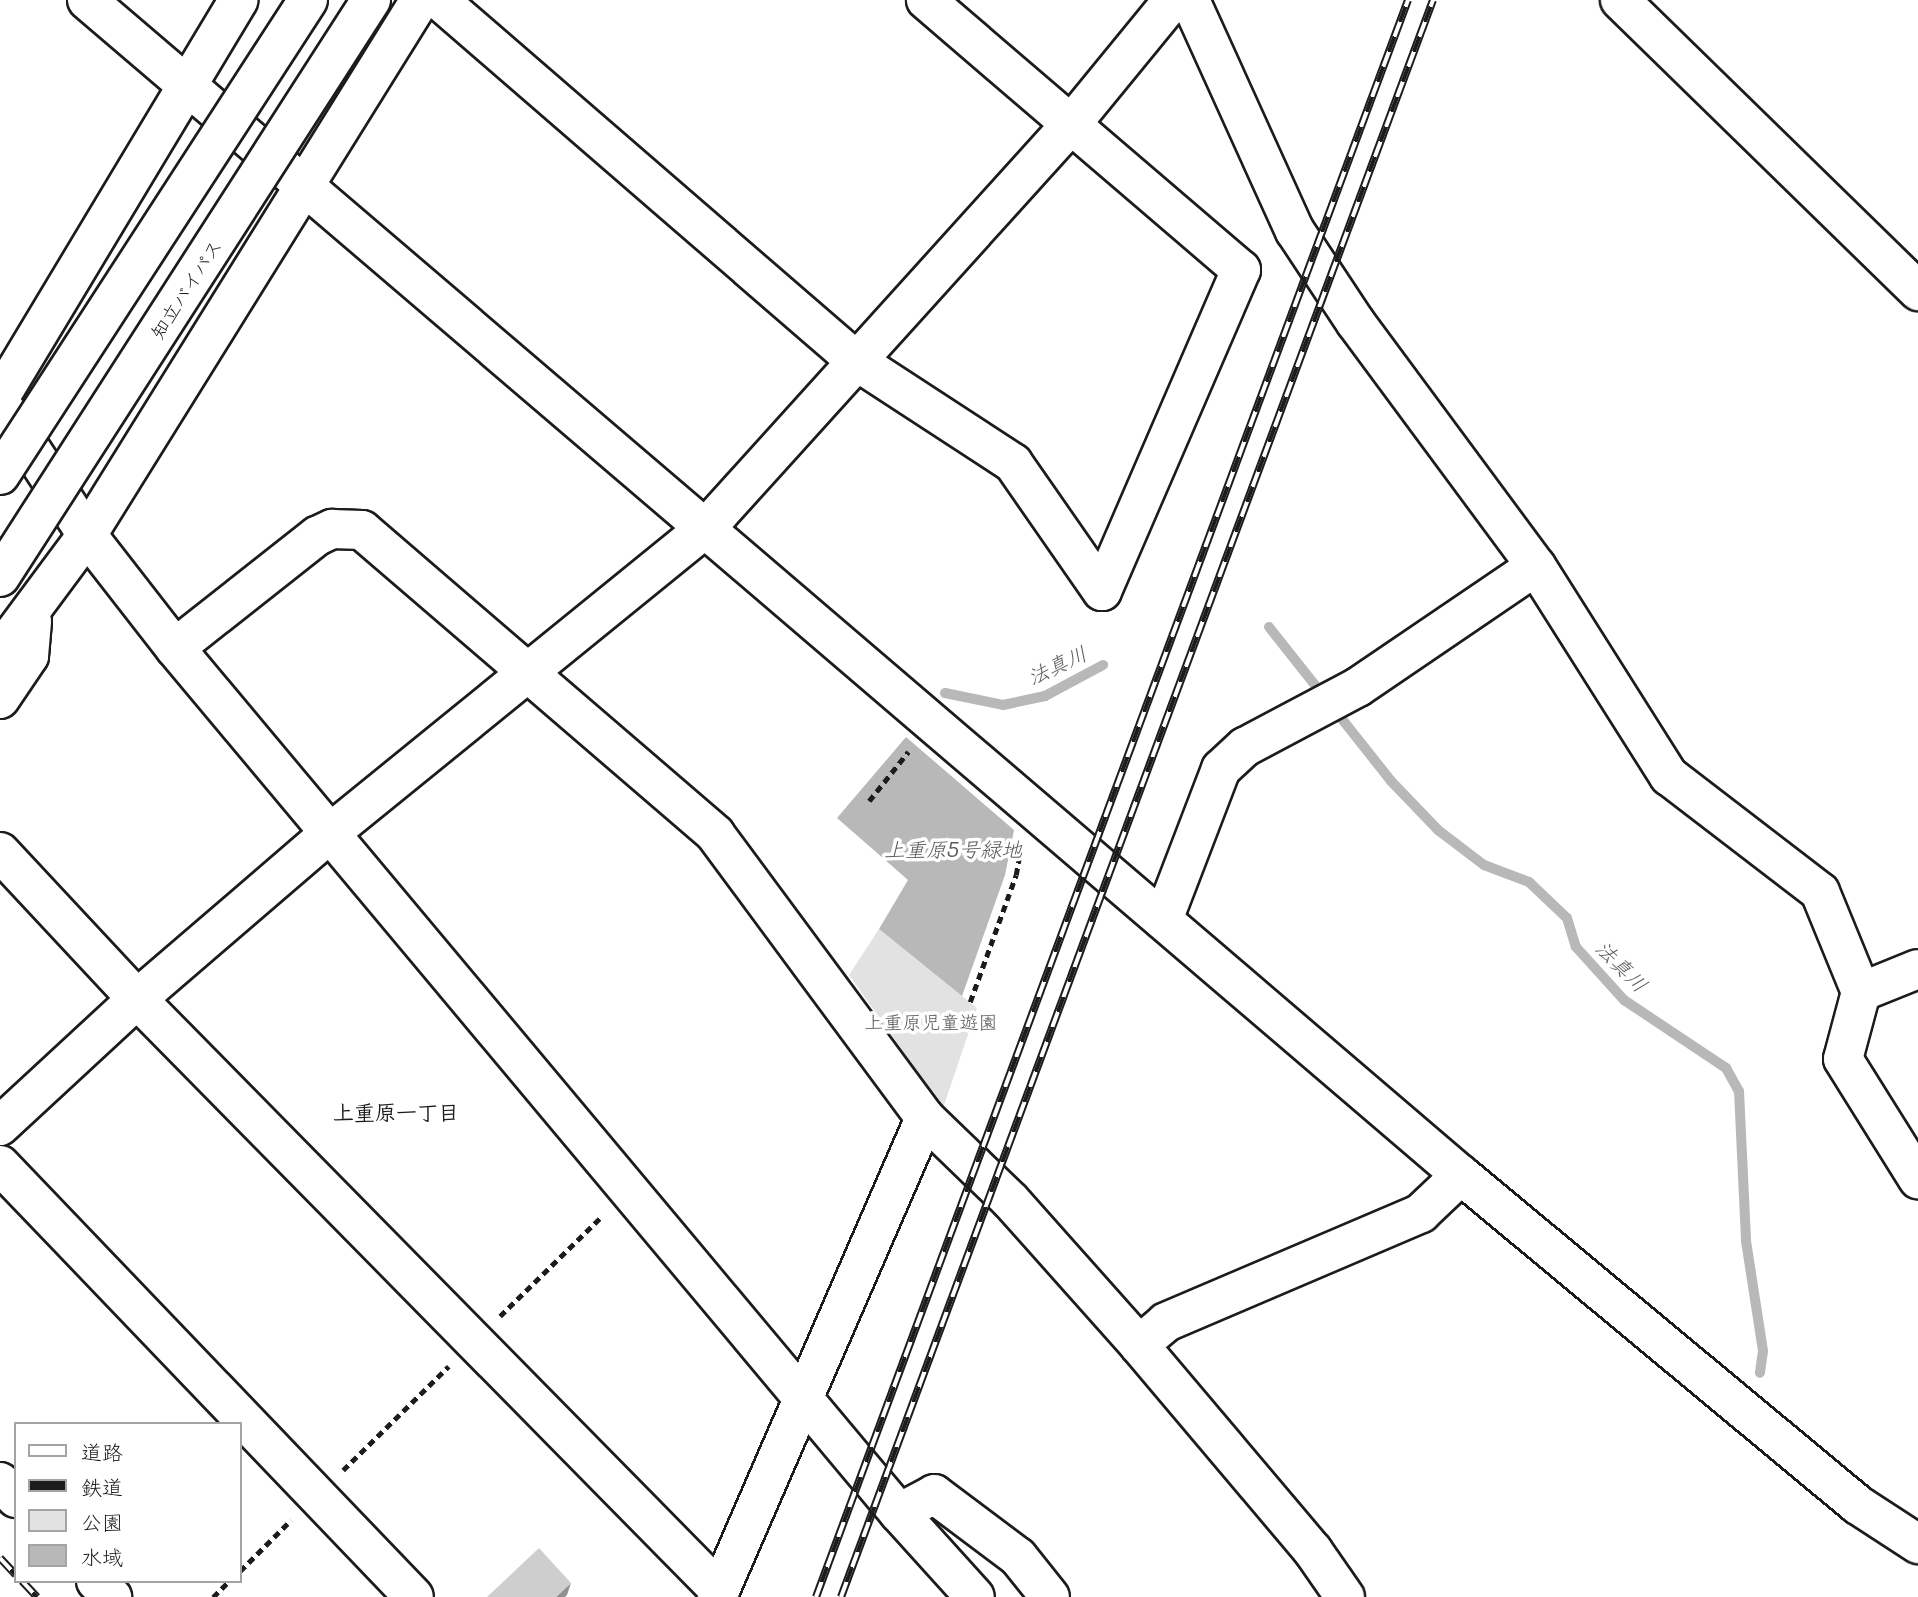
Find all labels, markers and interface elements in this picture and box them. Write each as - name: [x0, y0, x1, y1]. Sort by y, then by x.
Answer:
- street label: 知立バイパス: [145, 235, 227, 343]
- water label: 法真川: [1023, 640, 1091, 690]
- water label: 上重原5号緑地: [884, 836, 1022, 862]
- water label: 法真川: [1591, 935, 1653, 997]
- park label: 上重原児童遊園: [865, 1011, 997, 1033]
- district label: 上重原一丁目: [333, 1099, 459, 1125]
- legend: [14, 1422, 242, 1583]
- text: 道路: [81, 1438, 123, 1465]
- text: 鉄道: [81, 1473, 123, 1500]
- text: 公園: [81, 1508, 123, 1535]
- text: 水域: [81, 1543, 123, 1570]

